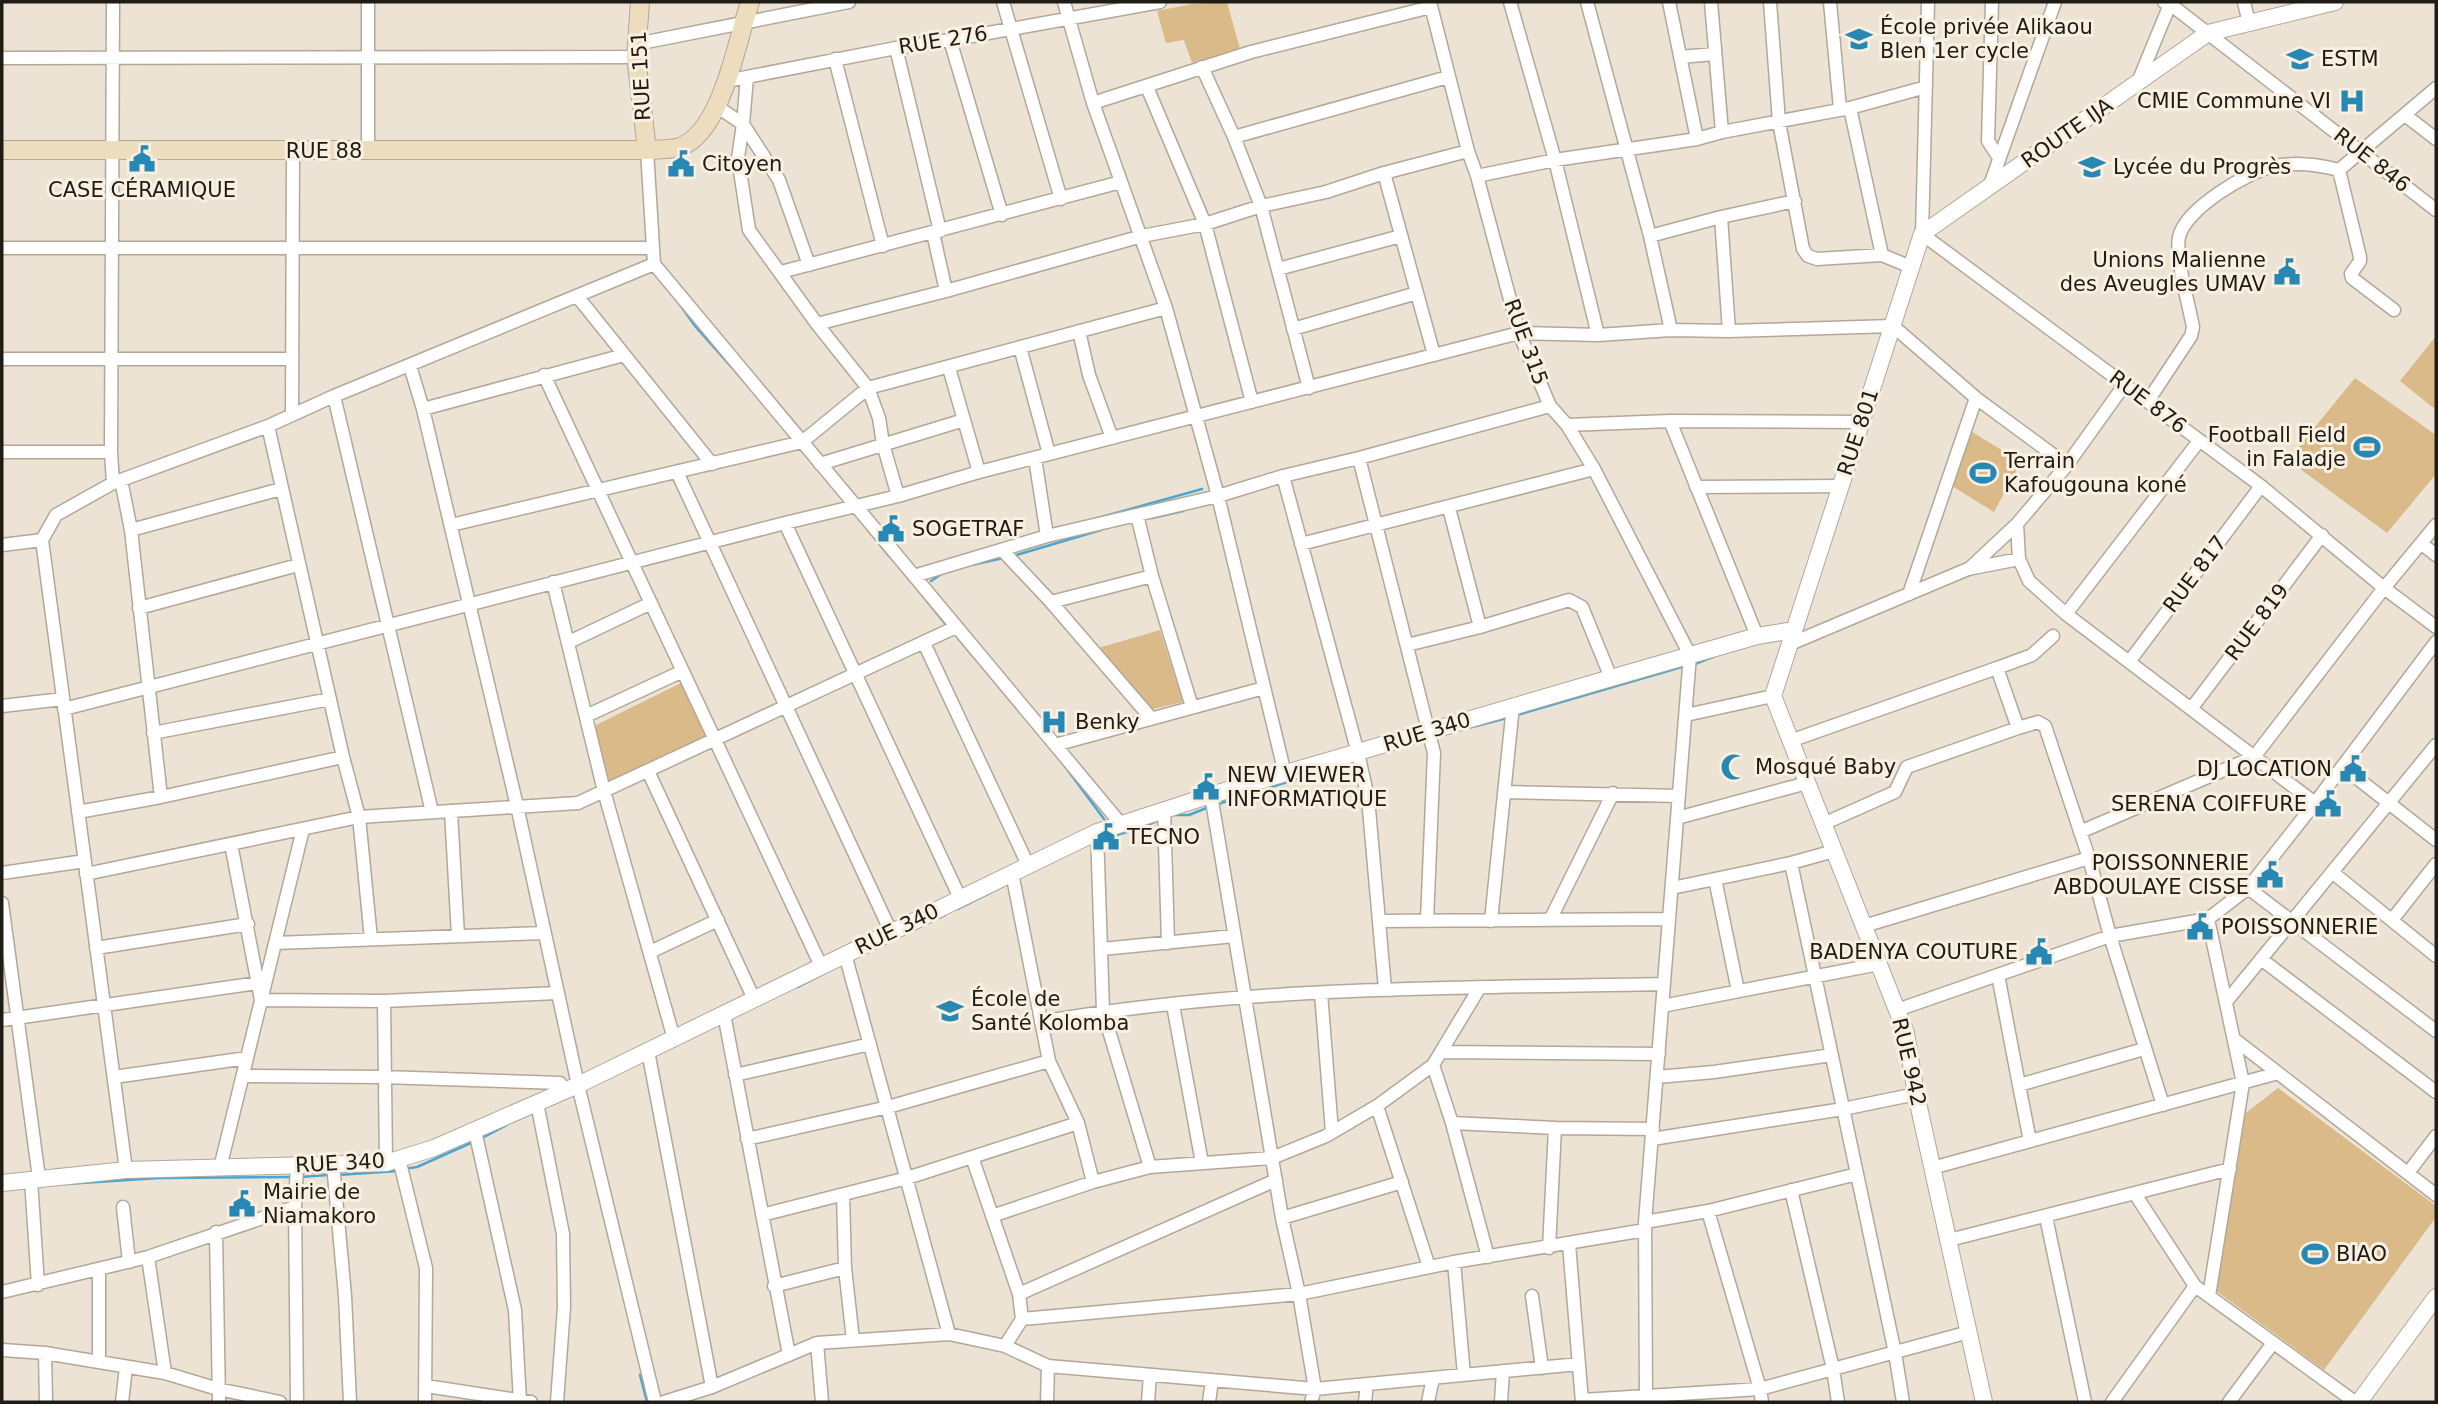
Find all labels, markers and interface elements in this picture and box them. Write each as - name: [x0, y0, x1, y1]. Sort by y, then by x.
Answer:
- place label: École privée Alikaou Blen 1er cycle: [1880, 14, 2093, 63]
- street label: RUE 276: [897, 21, 989, 59]
- school or university icon: École privée Alikaou Blen 1er cycle: [1844, 24, 1874, 54]
- street label: RUE 151: [627, 30, 655, 122]
- school or university icon: ESTM: [2285, 44, 2315, 74]
- place label: ESTM: [2321, 47, 2379, 71]
- hospital icon: CMIE Commune VI: [2337, 86, 2367, 116]
- place label: CMIE Commune VI: [2137, 89, 2331, 113]
- street label: ROUTE IJA: [2017, 93, 2118, 173]
- street label: RUE 846: [2329, 123, 2415, 197]
- street label: RUE 88: [286, 139, 362, 163]
- public building icon: CASE CÉRAMIQUE: [127, 144, 157, 174]
- public building icon: Citoyen: [666, 149, 696, 179]
- place label: Citoyen: [702, 152, 782, 176]
- school or university icon: Lycée du Progrès: [2077, 152, 2107, 182]
- place label: Lycée du Progrès: [2113, 155, 2291, 179]
- place label: CASE CÉRAMIQUE: [48, 177, 236, 202]
- place label: Unions Malienne des Aveugles UMAV: [2060, 248, 2267, 296]
- public building icon: Unions Malienne des Aveugles UMAV: [2272, 257, 2302, 287]
- street label: RUE 315: [1499, 296, 1553, 388]
- street label: RUE 876: [2105, 365, 2191, 439]
- street label: RUE 801: [1833, 385, 1883, 479]
- place label: Football Field in Faladje: [2208, 423, 2346, 471]
- sports icon: Football Field in Faladje: [2352, 432, 2382, 462]
- place label: Terrain Kafougouna koné: [2003, 449, 2187, 497]
- sports icon: Terrain Kafougouna koné: [1968, 458, 1998, 488]
- public building icon: SOGETRAF: [876, 514, 906, 544]
- place label: SOGETRAF: [912, 517, 1024, 541]
- street label: RUE 817: [2158, 531, 2232, 617]
- street label: RUE 819: [2220, 579, 2294, 665]
- hospital icon: Benky: [1039, 707, 1069, 737]
- street label: RUE 340: [1380, 707, 1474, 757]
- place label: Benky: [1075, 710, 1139, 734]
- mosque icon: Mosqué Baby: [1719, 752, 1749, 782]
- public building icon: DJ LOCATION: [2338, 754, 2368, 784]
- place label: Mosqué Baby: [1755, 755, 1896, 779]
- place label: DJ LOCATION: [2197, 757, 2332, 781]
- place label: NEW VIEWER INFORMATIQUE: [1227, 763, 1387, 811]
- public building icon: NEW VIEWER INFORMATIQUE: [1191, 772, 1221, 802]
- public building icon: SERENA COIFFURE: [2313, 789, 2343, 819]
- place label: SERENA COIFFURE: [2111, 792, 2307, 816]
- public building icon: TECNO: [1091, 822, 1121, 852]
- place label: TECNO: [1126, 825, 1200, 849]
- place label: POISSONNERIE ABDOULAYE CISSE: [2054, 851, 2249, 899]
- public building icon: POISSONNERIE ABDOULAYE CISSE: [2255, 860, 2285, 890]
- street label: RUE 340: [851, 898, 943, 960]
- public building icon: POISSONNERIE: [2185, 912, 2215, 942]
- place label: POISSONNERIE: [2221, 915, 2378, 939]
- public building icon: BADENYA COUTURE: [2024, 937, 2054, 967]
- place label: BADENYA COUTURE: [1809, 940, 2018, 964]
- place label: École de Santé Kolomba: [971, 986, 1129, 1035]
- school or university icon: École de Santé Kolomba: [935, 996, 965, 1026]
- street label: RUE 942: [1887, 1015, 1931, 1109]
- street label: RUE 340: [294, 1149, 386, 1177]
- place label: Mairie de Niamakoro: [263, 1180, 376, 1228]
- public building icon: Mairie de Niamakoro: [227, 1189, 257, 1219]
- sports icon: BIAO: [2300, 1239, 2330, 1269]
- place label: BIAO: [2336, 1242, 2387, 1266]

